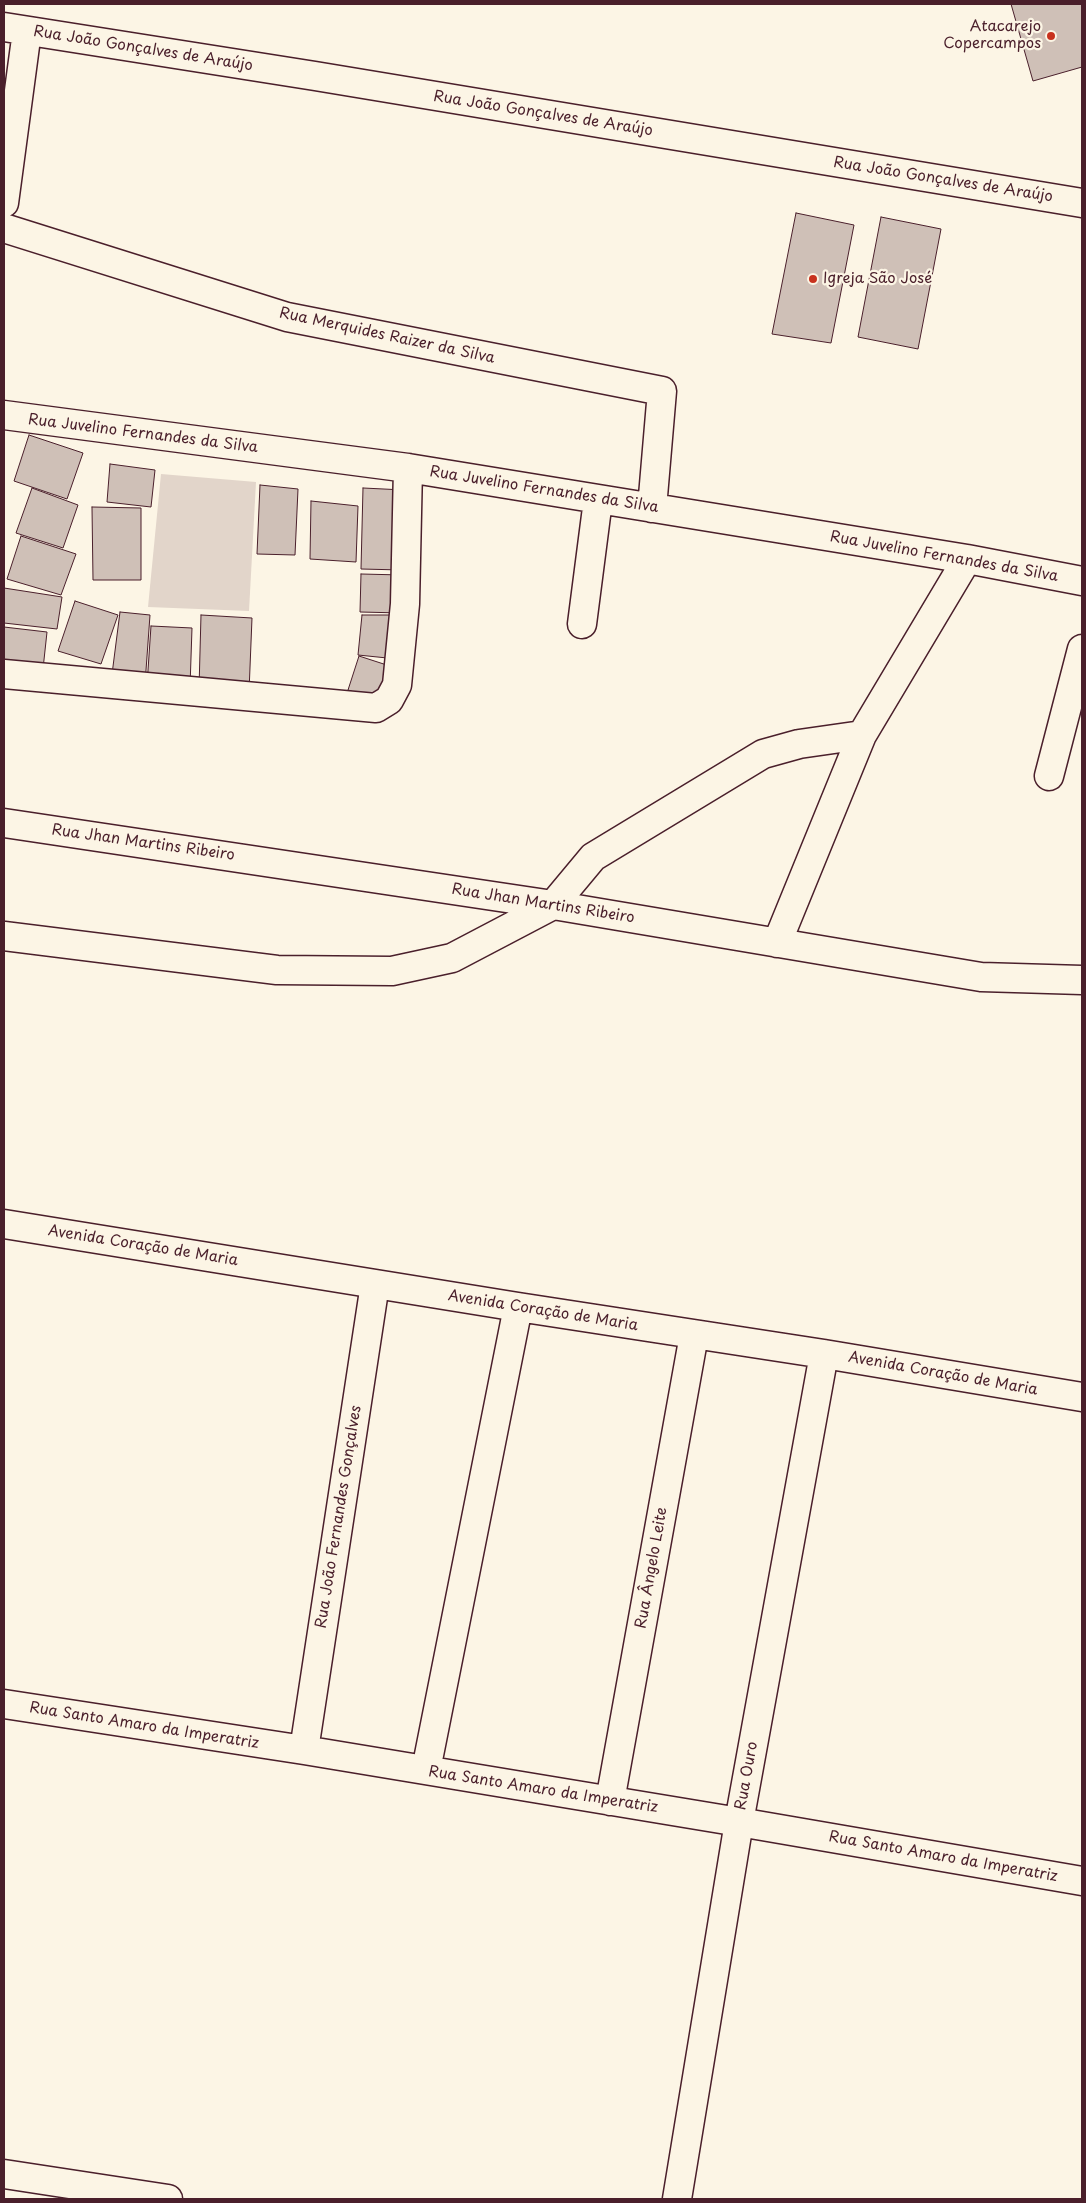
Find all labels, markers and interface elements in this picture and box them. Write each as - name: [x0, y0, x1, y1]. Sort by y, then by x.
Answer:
- place label: Atacarejo Copercampos: [943, 18, 1041, 53]
- street label: Rua João Gonçalves de Araújo: [32, 23, 254, 75]
- marker: Atacarejo Copercampos: [1045, 30, 1057, 42]
- street label: Rua João Gonçalves de Araújo: [432, 88, 654, 140]
- street label: Rua João Gonçalves de Araújo: [832, 154, 1054, 206]
- place label: Igreja São José: [823, 270, 932, 288]
- marker: Igreja São José: [807, 273, 819, 285]
- street label: Rua Merquides Raizer da Silva: [277, 304, 497, 368]
- street label: Rua Juvelino Fernandes da Silva: [27, 411, 259, 457]
- street label: Rua Juvelino Fernandes da Silva: [428, 463, 660, 517]
- street label: Rua Juvelino Fernandes da Silva: [828, 528, 1060, 586]
- street label: Rua Jhan Martins Ribeiro: [50, 821, 236, 865]
- street label: Rua Jhan Martins Ribeiro: [450, 881, 636, 927]
- street label: Avenida Coração de Maria: [47, 1222, 239, 1270]
- street label: Avenida Coração de Maria: [447, 1287, 639, 1335]
- street label: Avenida Coração de Maria: [847, 1348, 1039, 1400]
- street label: Rua João Fernandes Gonçalves: [312, 1404, 366, 1630]
- street label: Rua Ângelo Leite: [632, 1506, 672, 1630]
- street label: Rua Santo Amaro da Imperatriz: [28, 1699, 260, 1753]
- street label: Rua Ouro: [732, 1740, 762, 1812]
- street label: Rua Santo Amaro da Imperatriz: [427, 1763, 659, 1817]
- street label: Rua Santo Amaro da Imperatriz: [827, 1828, 1059, 1886]

